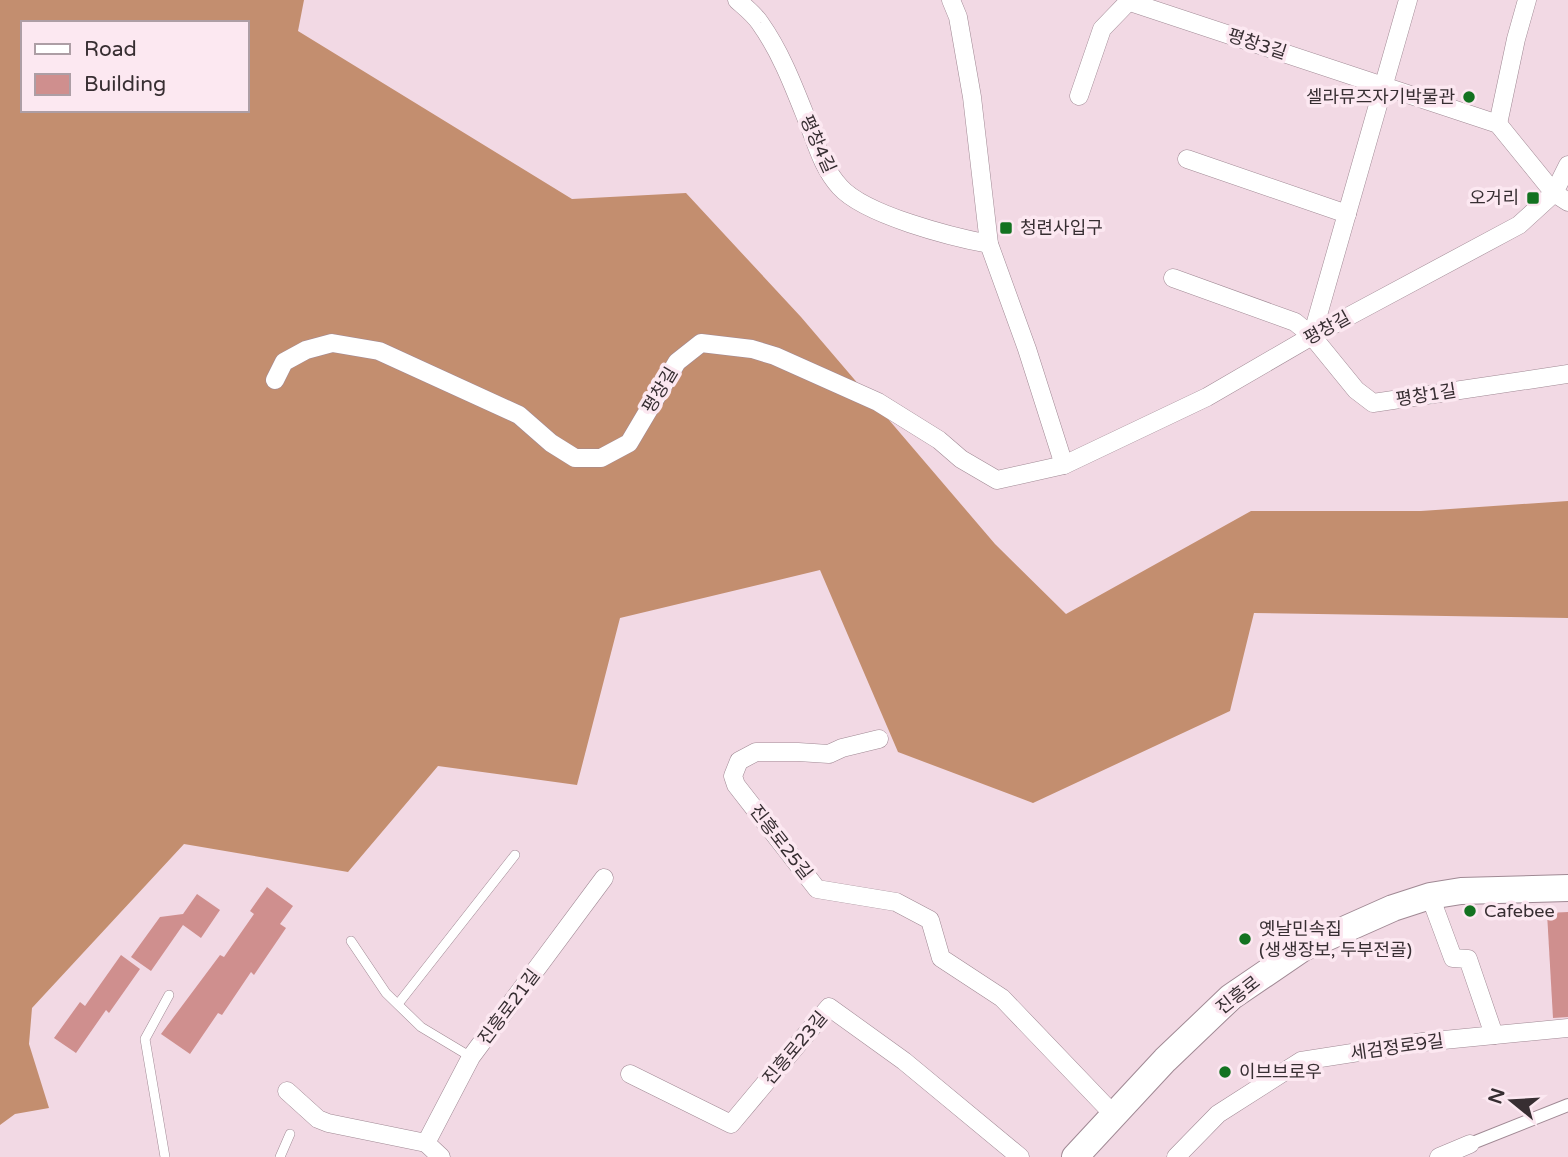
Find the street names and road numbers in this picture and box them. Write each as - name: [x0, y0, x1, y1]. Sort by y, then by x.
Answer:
- street label: 평창3길: [1225, 24, 1289, 64]
- street label: 평창4길: [796, 112, 840, 176]
- street label: 평창길: [1300, 306, 1354, 350]
- street label: 평창길: [638, 363, 682, 417]
- street label: 평창1길: [1394, 379, 1458, 411]
- street label: 진흥로25길: [745, 800, 817, 884]
- street label: 진흥로21길: [473, 965, 545, 1049]
- street label: 진흥로: [1212, 971, 1264, 1019]
- street label: 진흥로23길: [758, 1007, 832, 1089]
- street label: 세검정로9길: [1349, 1030, 1445, 1064]

